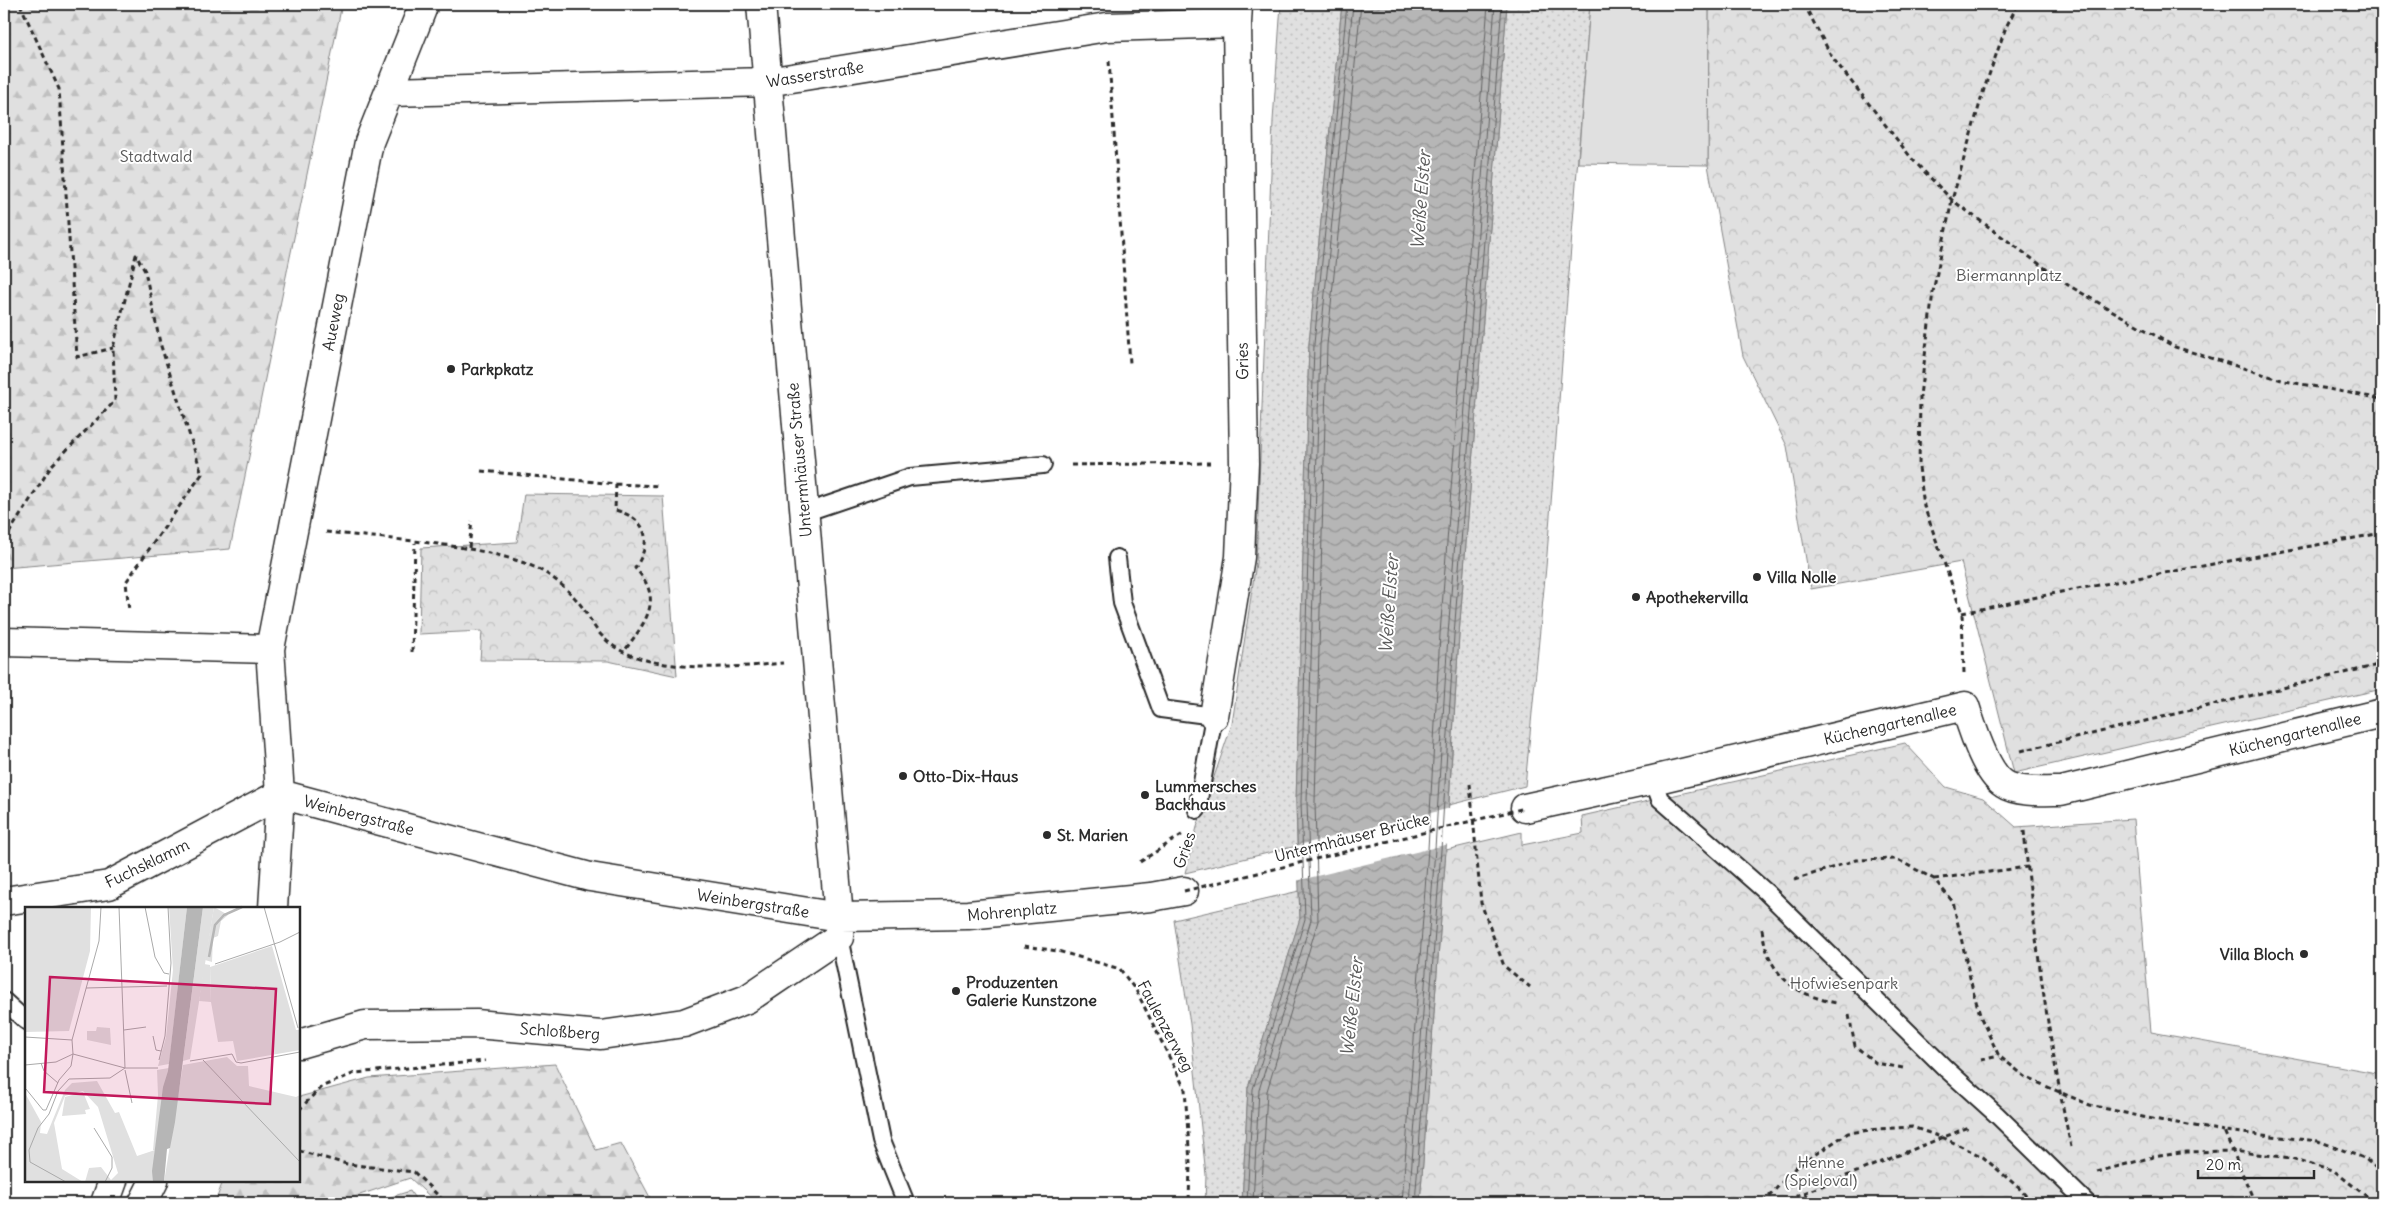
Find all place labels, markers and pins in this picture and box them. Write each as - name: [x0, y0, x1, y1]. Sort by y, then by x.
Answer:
- place label: Parkpkatz: [461, 359, 534, 380]
- marker: Parkpkatz: [445, 363, 457, 375]
- place label: Villa Nolle: [1767, 567, 1837, 587]
- marker: Villa Nolle: [1751, 571, 1763, 583]
- place label: Apothekervilla: [1646, 587, 1748, 608]
- marker: Apothekervilla: [1630, 591, 1642, 603]
- place label: Otto-Dix-Haus: [913, 766, 1018, 786]
- marker: Otto-Dix-Haus: [897, 770, 909, 782]
- place label: Lummersches Backhaus: [1155, 776, 1257, 814]
- marker: Lummersches Backhaus: [1139, 789, 1151, 801]
- place label: St. Marien: [1057, 825, 1128, 845]
- marker: St. Marien: [1041, 829, 1053, 841]
- place label: Villa Bloch: [2220, 944, 2294, 964]
- marker: Villa Bloch: [2298, 948, 2310, 960]
- place label: Produzenten Galerie Kunstzone: [966, 972, 1097, 1010]
- marker: Produzenten Galerie Kunstzone: [950, 985, 962, 997]

